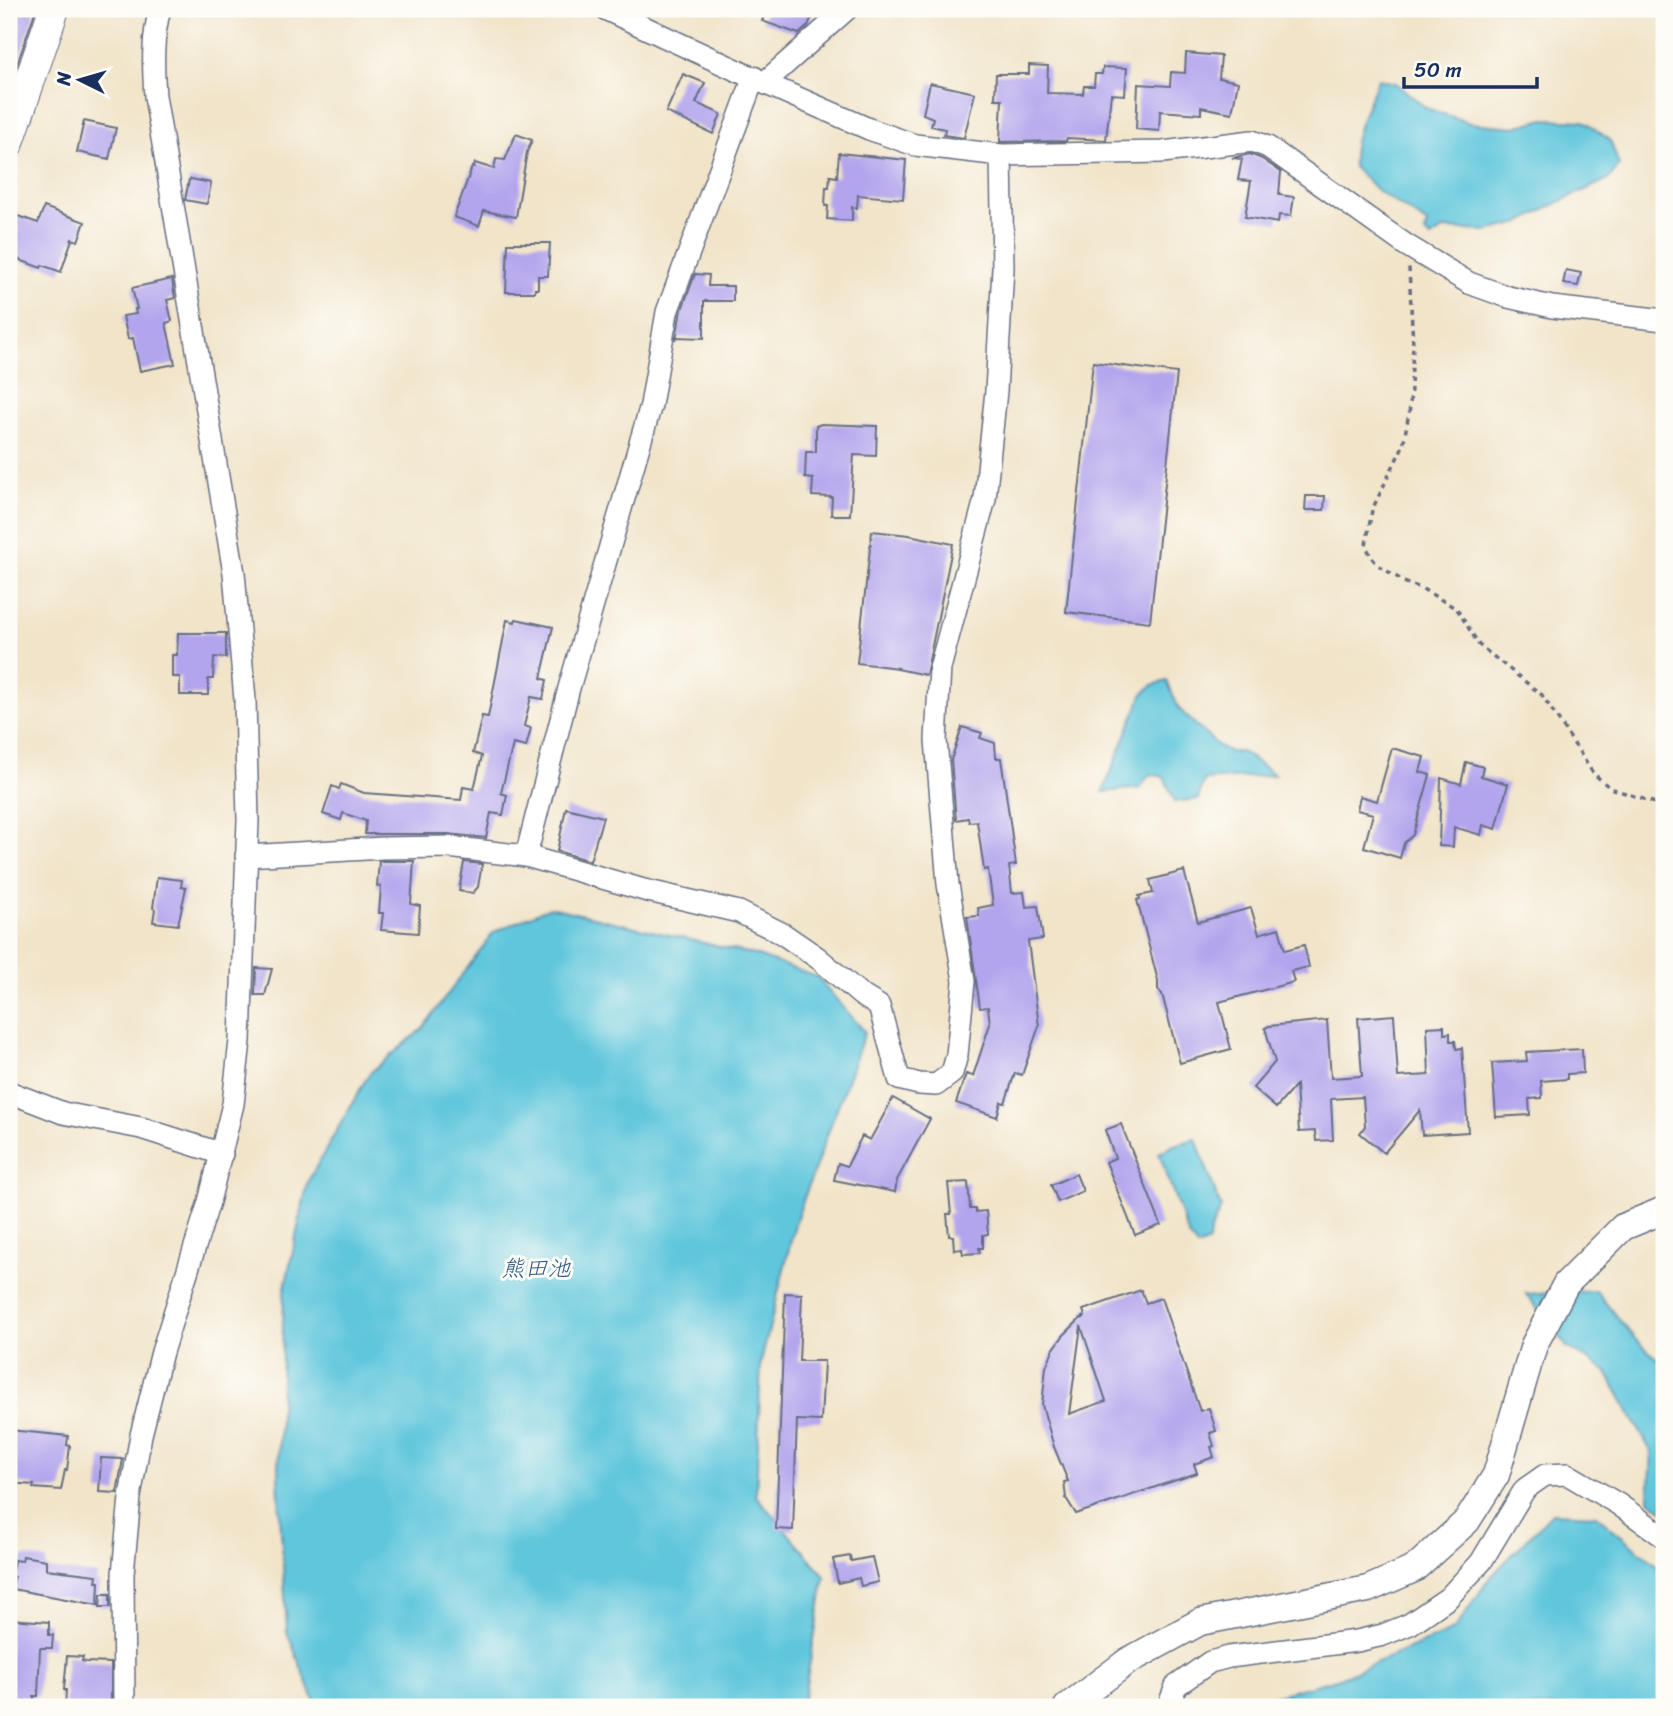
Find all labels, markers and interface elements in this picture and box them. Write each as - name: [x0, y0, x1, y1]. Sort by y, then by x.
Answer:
- north arrow: [46, 46, 116, 116]
- scale bar: [1404, 46, 1536, 90]
- text: 50 m: [1414, 51, 1462, 89]
- text: N: [46, 70, 81, 88]
- water label: 熊田池: [502, 1248, 572, 1289]

